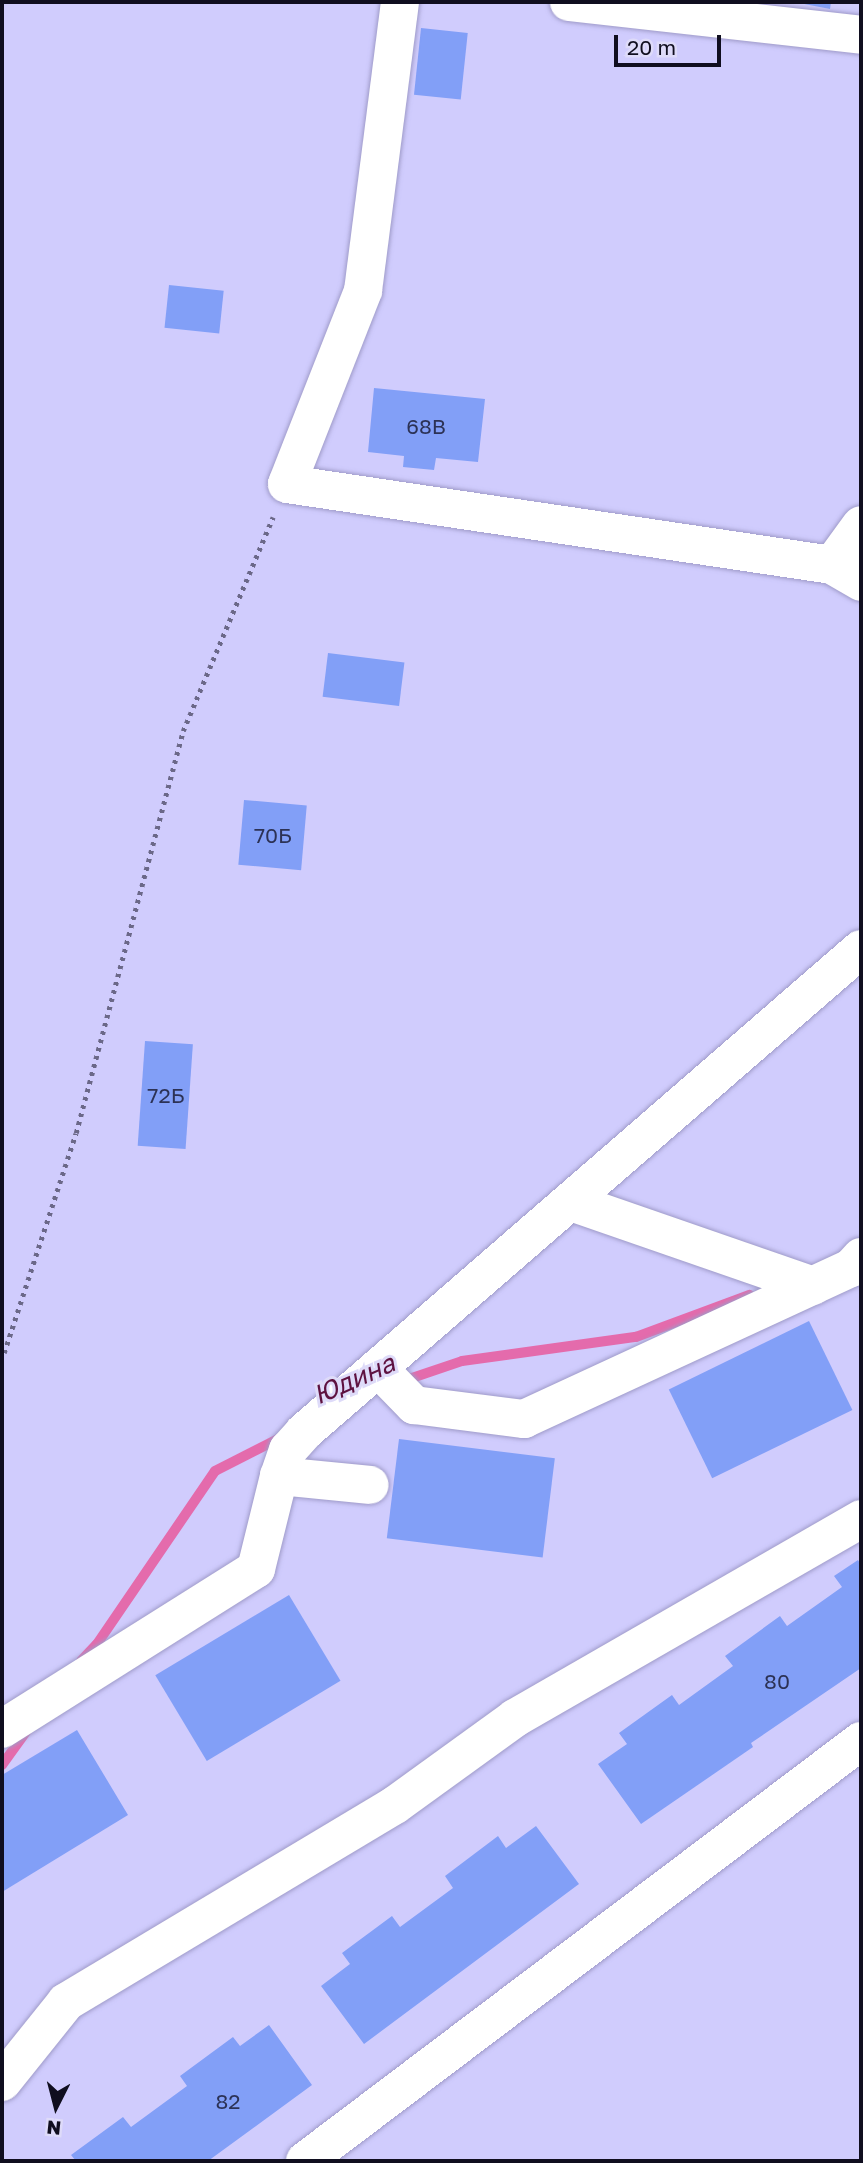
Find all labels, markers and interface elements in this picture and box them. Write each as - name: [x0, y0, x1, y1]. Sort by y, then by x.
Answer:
- scale bar: [618, 21, 725, 65]
- text: 20 m: [627, 34, 676, 60]
- house number: 68В: [406, 413, 446, 439]
- house number: 70Б: [254, 822, 292, 848]
- house number: 72Б: [147, 1082, 185, 1108]
- water label: Юдина: [308, 1347, 400, 1411]
- house number: 80: [764, 1668, 790, 1694]
- north arrow: [21, 2072, 91, 2142]
- house number: 82: [216, 2088, 240, 2114]
- text: N: [45, 2116, 62, 2141]

